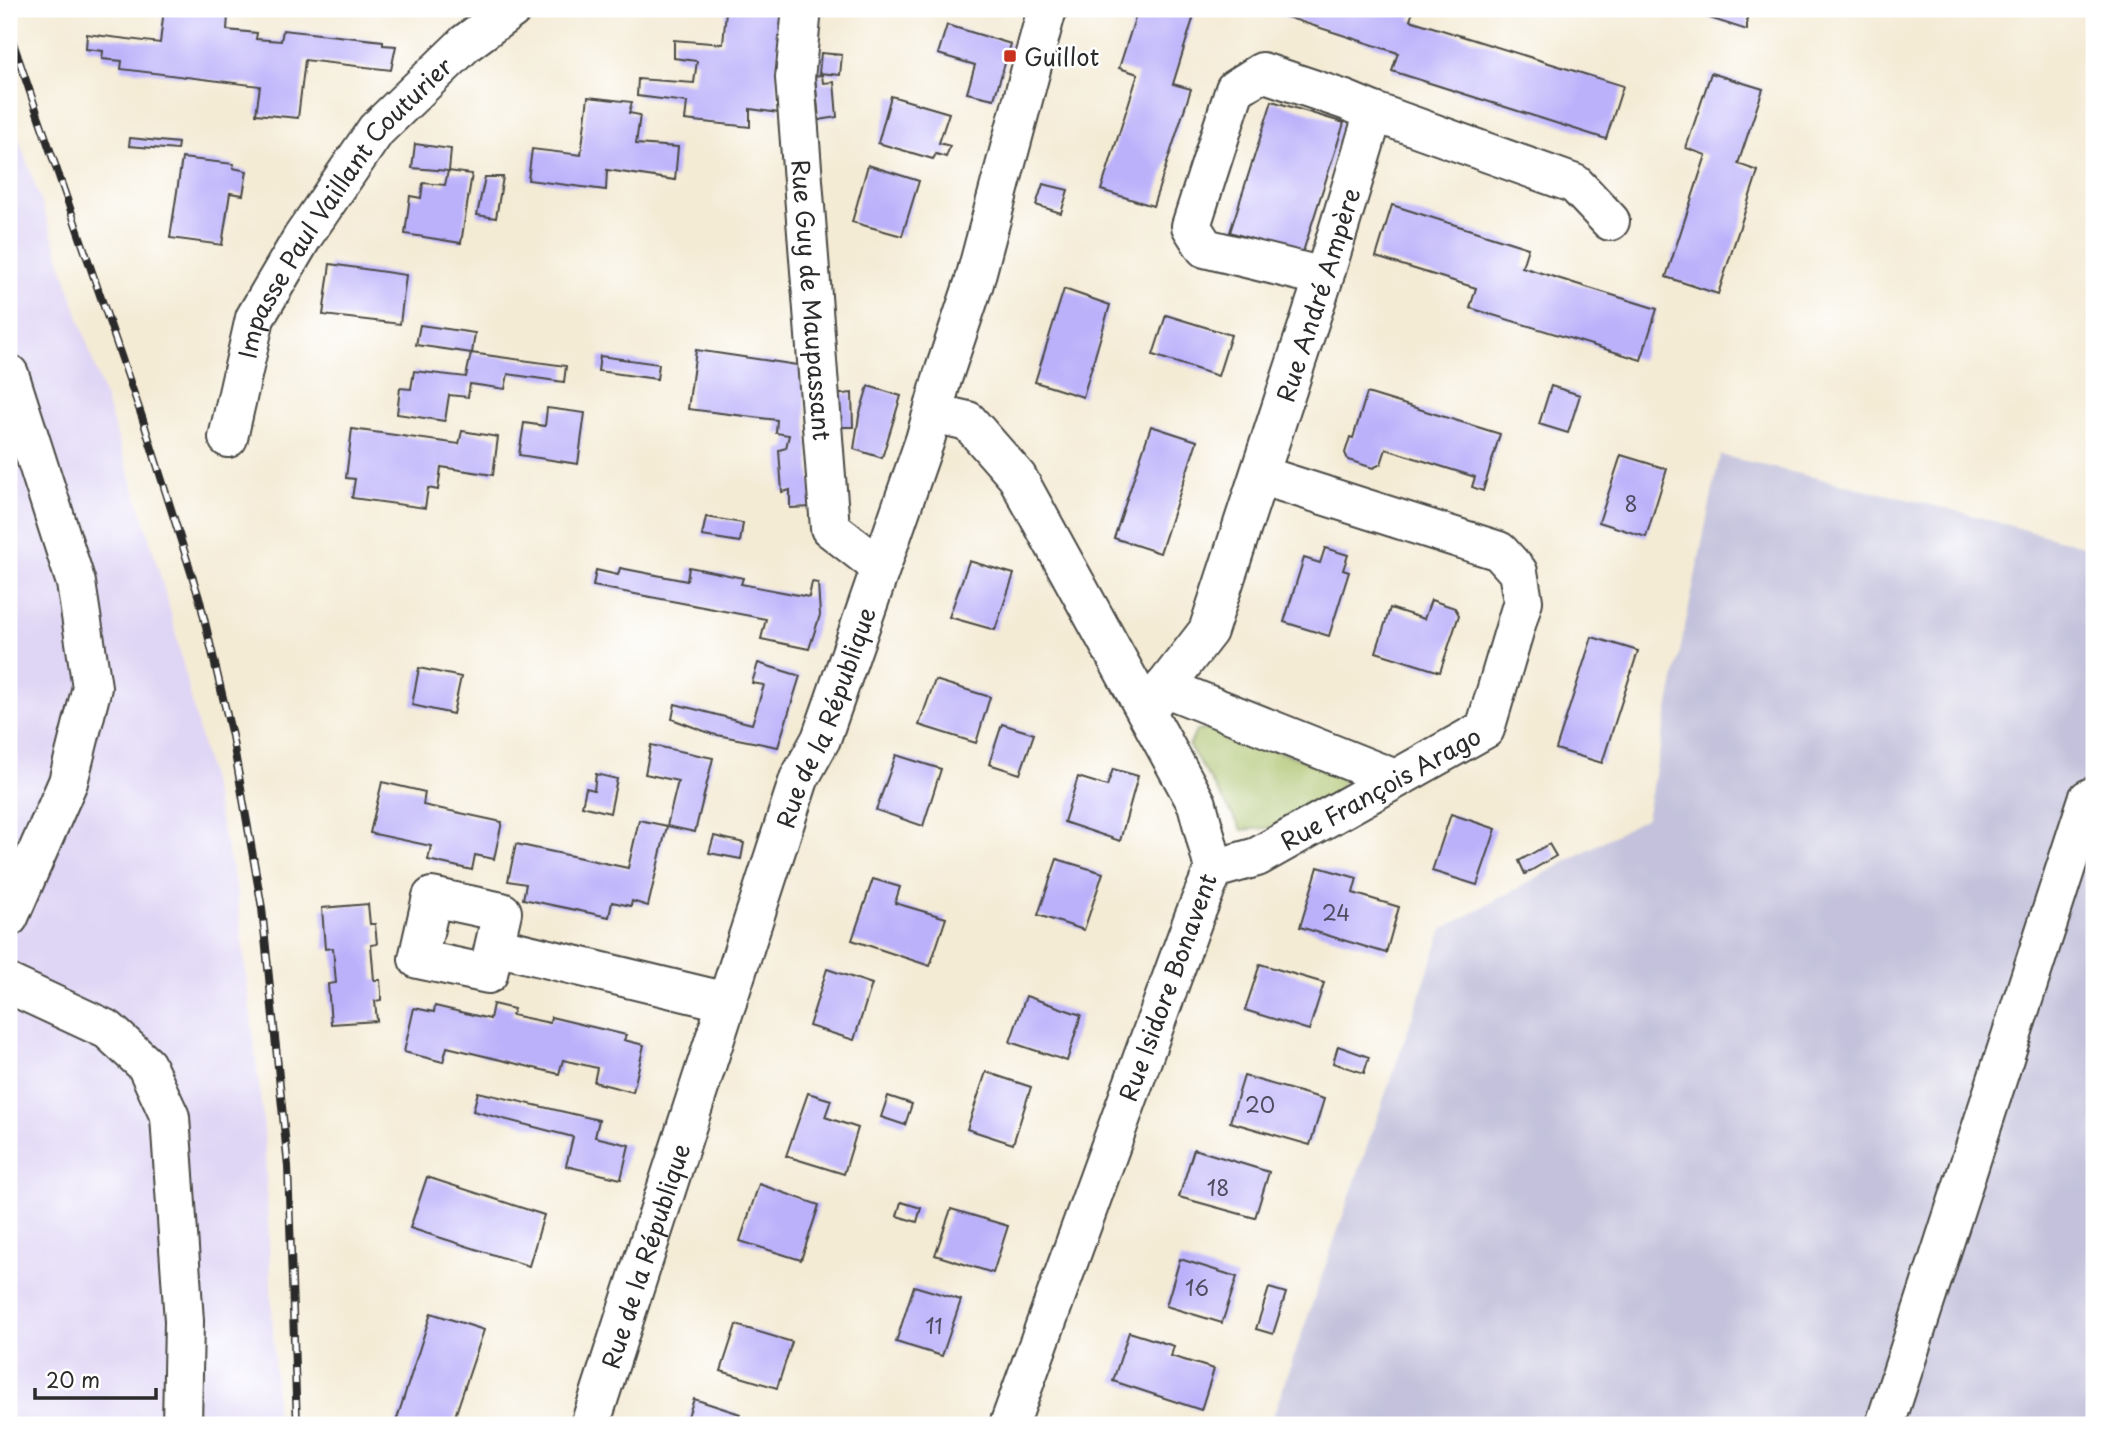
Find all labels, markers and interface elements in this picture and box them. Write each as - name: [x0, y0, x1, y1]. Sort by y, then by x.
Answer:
- place label: Guillot: [1024, 38, 1099, 74]
- street label: Impasse Paul Vaillant Couturier: [229, 48, 460, 362]
- marker: Guillot: [1002, 48, 1018, 64]
- street label: Rue Guy de Maupassant: [783, 158, 841, 442]
- street label: Rue André Ampère: [1266, 183, 1368, 406]
- house number: 8: [1624, 487, 1638, 519]
- street label: Rue de la République: [766, 602, 884, 833]
- street label: Rue François Arago: [1273, 717, 1487, 859]
- street label: Rue Isidore Bonavent: [1109, 868, 1225, 1106]
- house number: 24: [1322, 896, 1350, 928]
- house number: 20: [1245, 1088, 1275, 1120]
- street label: Rue de la République: [591, 1138, 698, 1373]
- house number: 18: [1207, 1171, 1229, 1203]
- house number: 16: [1185, 1271, 1209, 1303]
- house number: 11: [925, 1309, 943, 1341]
- scale bar: [35, 1357, 156, 1401]
- text: 20 m: [46, 1363, 100, 1395]

